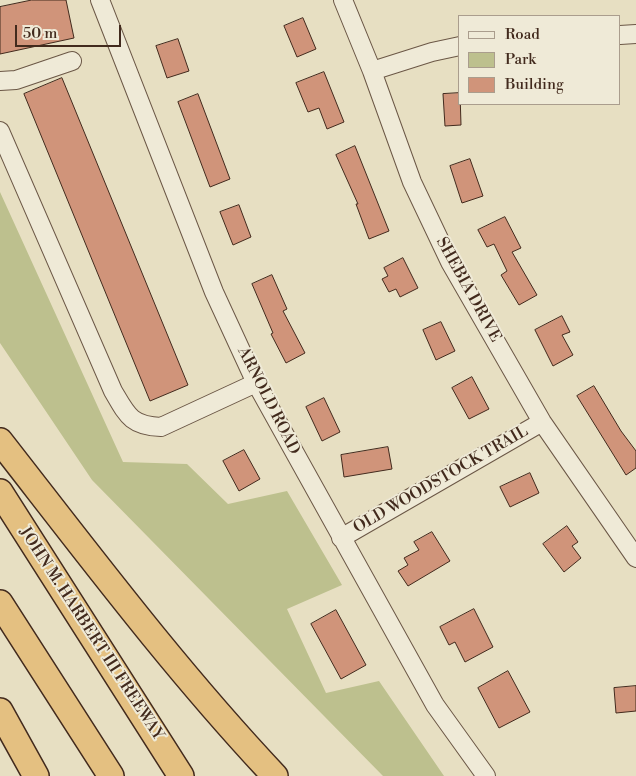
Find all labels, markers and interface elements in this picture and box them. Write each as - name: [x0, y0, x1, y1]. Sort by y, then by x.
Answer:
- scale bar: [18, 15, 124, 47]
- legend: [458, 15, 621, 105]
- text: 50 m: [23, 24, 57, 43]
- text: Road: [505, 25, 540, 44]
- text: Park: [505, 50, 536, 69]
- text: Building: [505, 75, 564, 94]
- street label: SHEBIA DRIVE: [431, 234, 505, 346]
- street label: ARNOLD ROAD: [233, 344, 303, 458]
- street label: OLD WOODSTOCK TRAIL: [350, 422, 532, 538]
- street label: JOHN M. HARBERT III FREEWAY: [15, 524, 167, 744]

